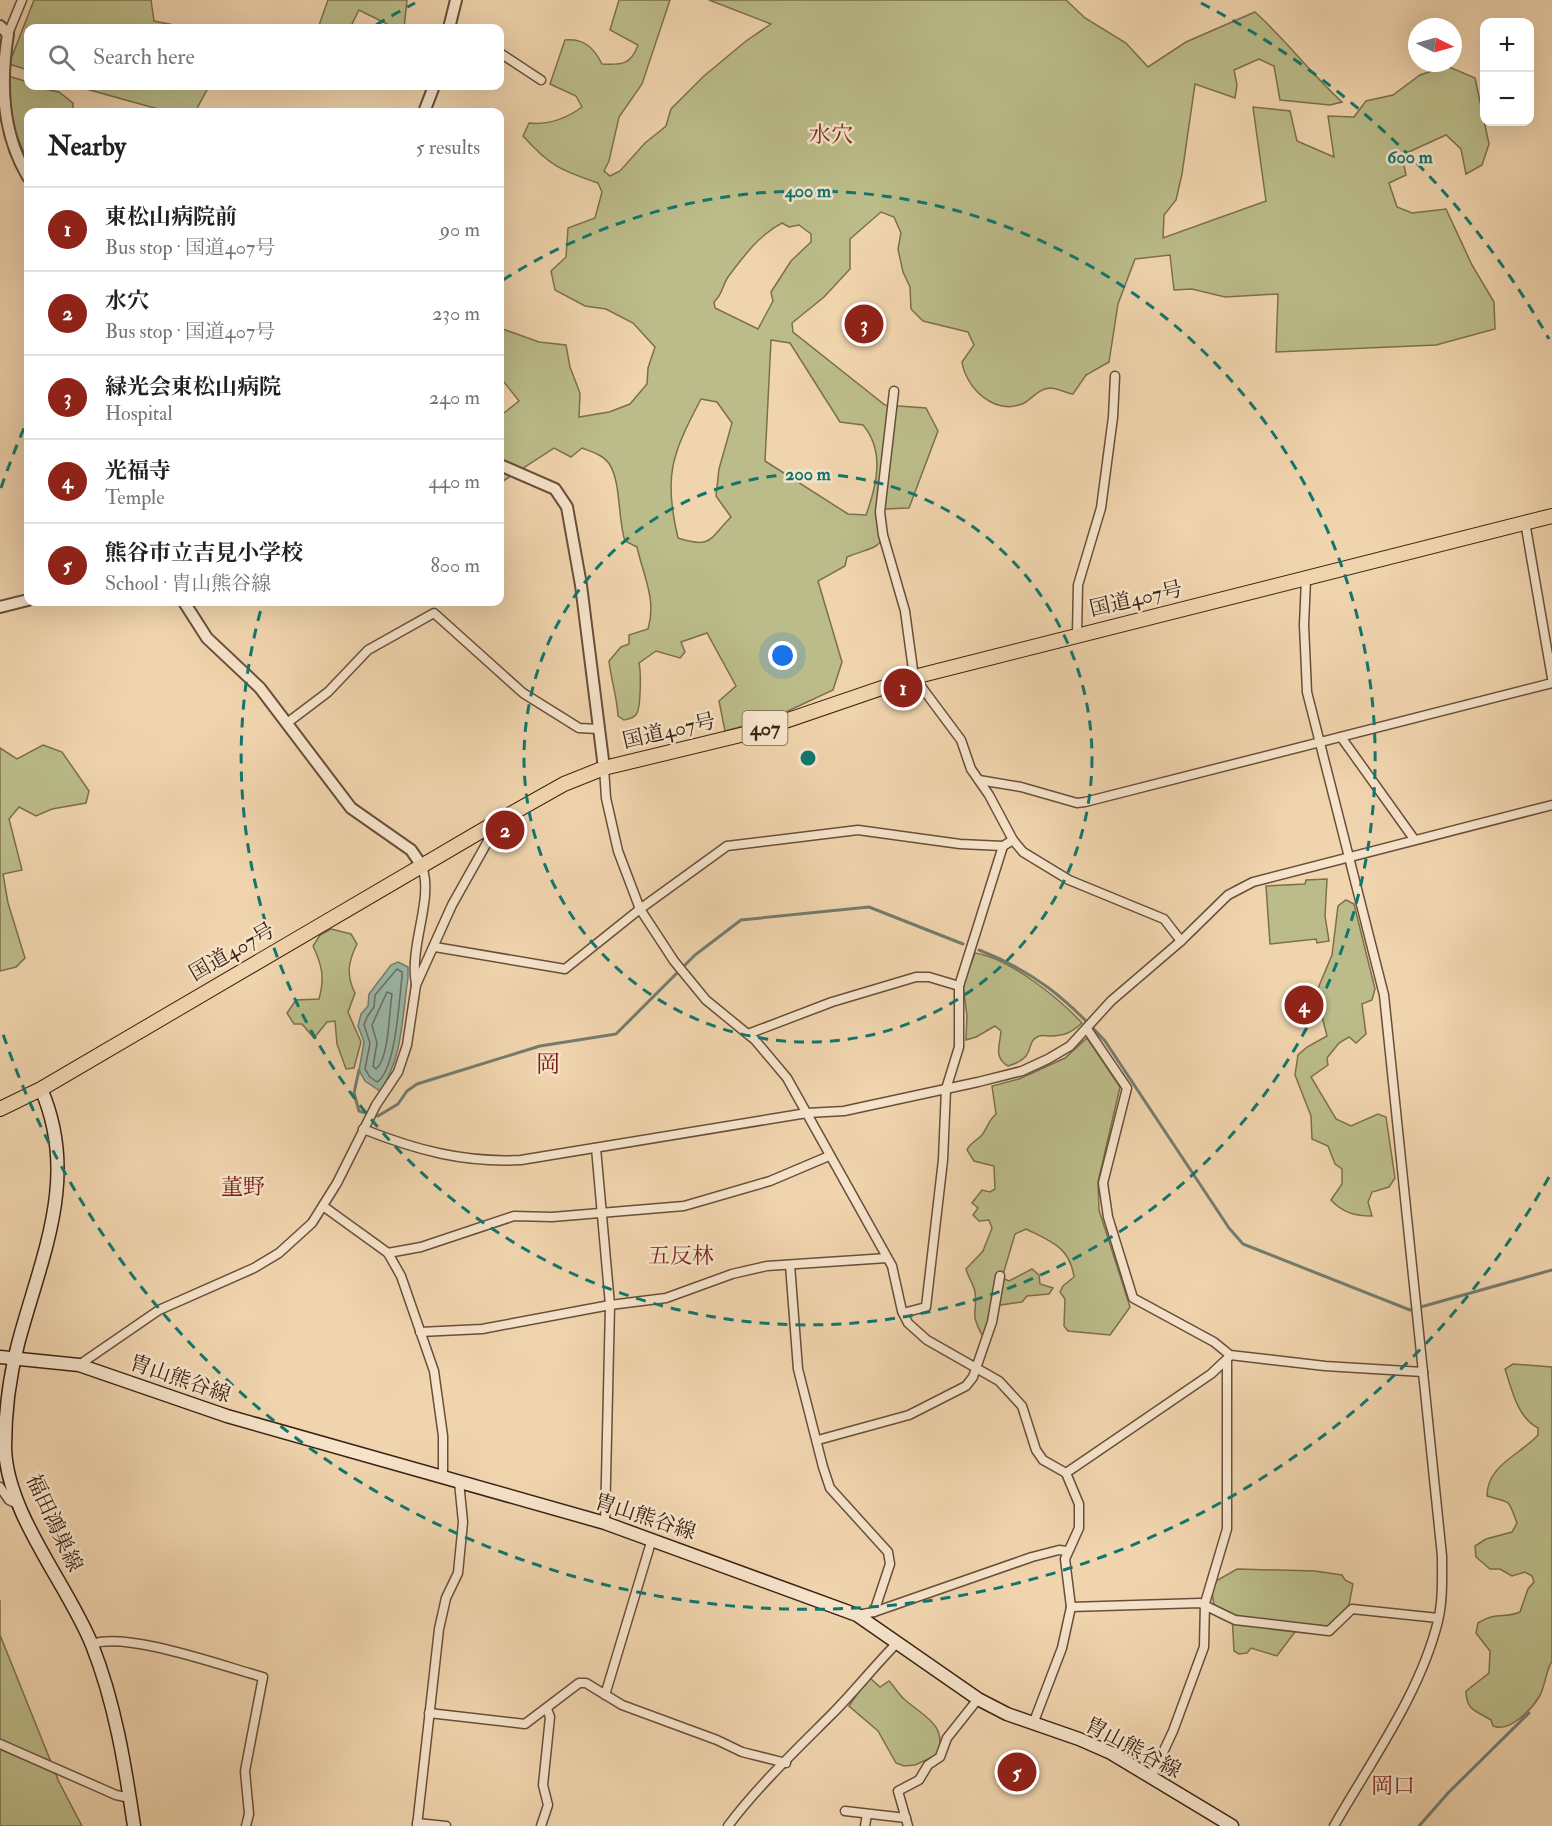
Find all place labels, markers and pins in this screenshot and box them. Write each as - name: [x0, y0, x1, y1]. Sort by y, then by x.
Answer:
- pin: 3: [844, 302, 884, 346]
- pin: 1: [884, 666, 922, 710]
- centre of rings: [798, 748, 818, 768]
- pin: 2: [486, 808, 524, 852]
- pin: 4: [1284, 982, 1324, 1028]
- pin: 5: [998, 1750, 1036, 1794]

